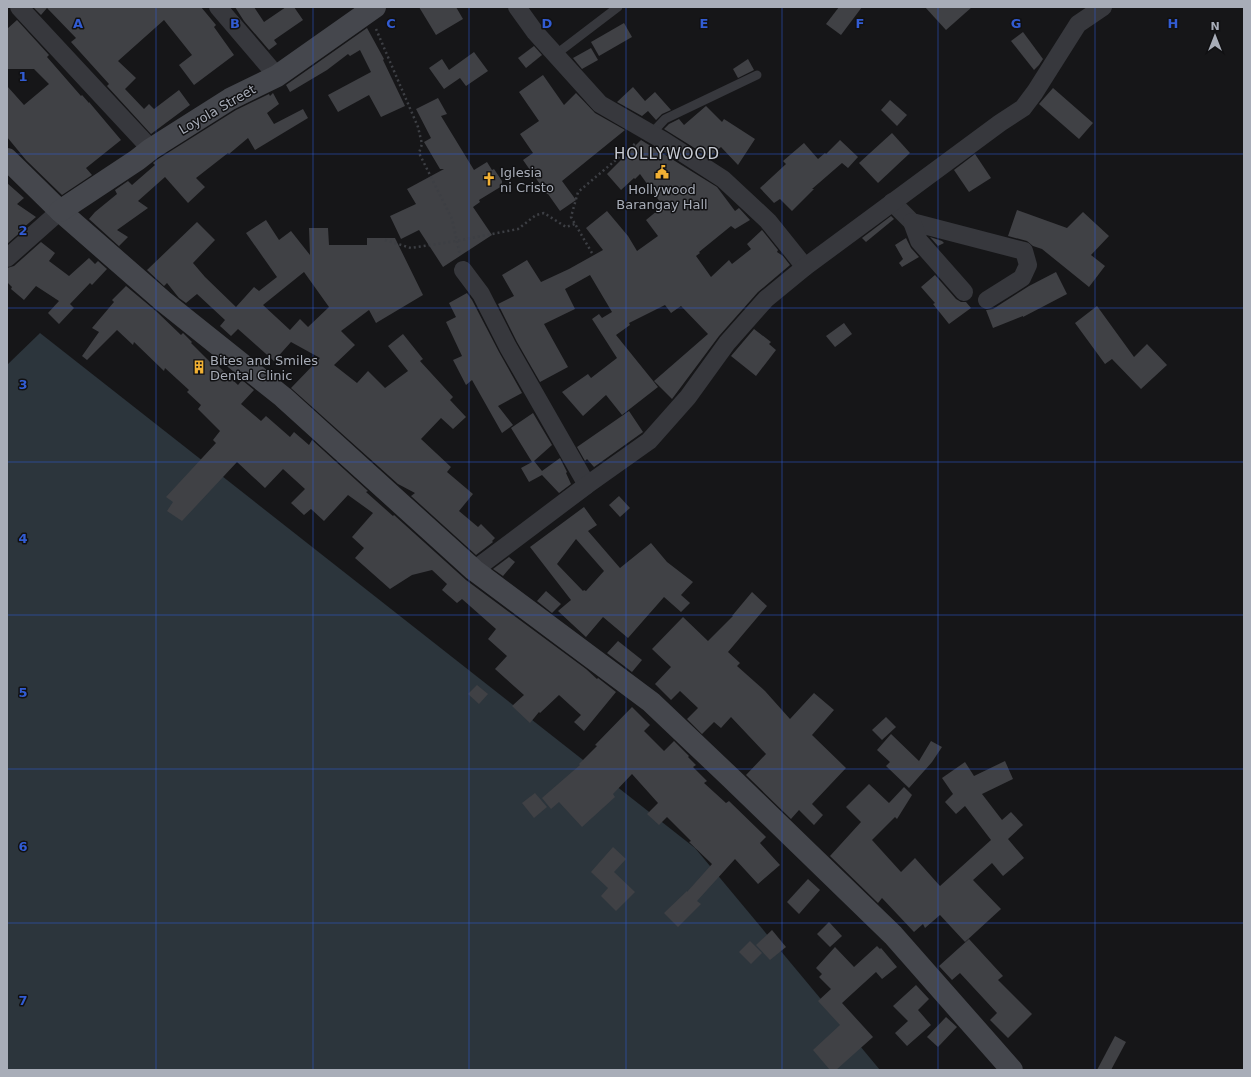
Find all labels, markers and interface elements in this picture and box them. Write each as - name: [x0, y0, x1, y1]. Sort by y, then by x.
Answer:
- text: A: [73, 16, 83, 31]
- text: B: [230, 16, 240, 31]
- text: C: [386, 16, 396, 31]
- text: D: [542, 16, 553, 31]
- text: E: [700, 16, 708, 31]
- text: F: [856, 16, 864, 31]
- text: G: [1011, 16, 1021, 31]
- text: H: [1168, 16, 1178, 31]
- north arrow: [1195, 16, 1235, 56]
- text: N: [1210, 20, 1220, 33]
- text: 1: [18, 69, 28, 84]
- street label: Loyola Street: [176, 81, 258, 137]
- district label: HOLLYWOOD: [614, 145, 720, 163]
- public building icon: Hollywood Barangay Hall: [654, 164, 670, 180]
- place label: Iglesia ni Cristo: [500, 165, 554, 195]
- church icon: Iglesia ni Cristo: [481, 171, 497, 187]
- place label: Hollywood Barangay Hall: [616, 182, 708, 212]
- text: 2: [18, 223, 28, 238]
- place label: Bites and Smiles Dental Clinic: [210, 353, 318, 383]
- building icon: Bites and Smiles Dental Clinic: [191, 359, 207, 375]
- text: 3: [18, 377, 28, 392]
- text: 4: [18, 531, 28, 546]
- text: 5: [18, 685, 28, 700]
- text: 6: [18, 839, 28, 854]
- text: 7: [18, 993, 28, 1008]

